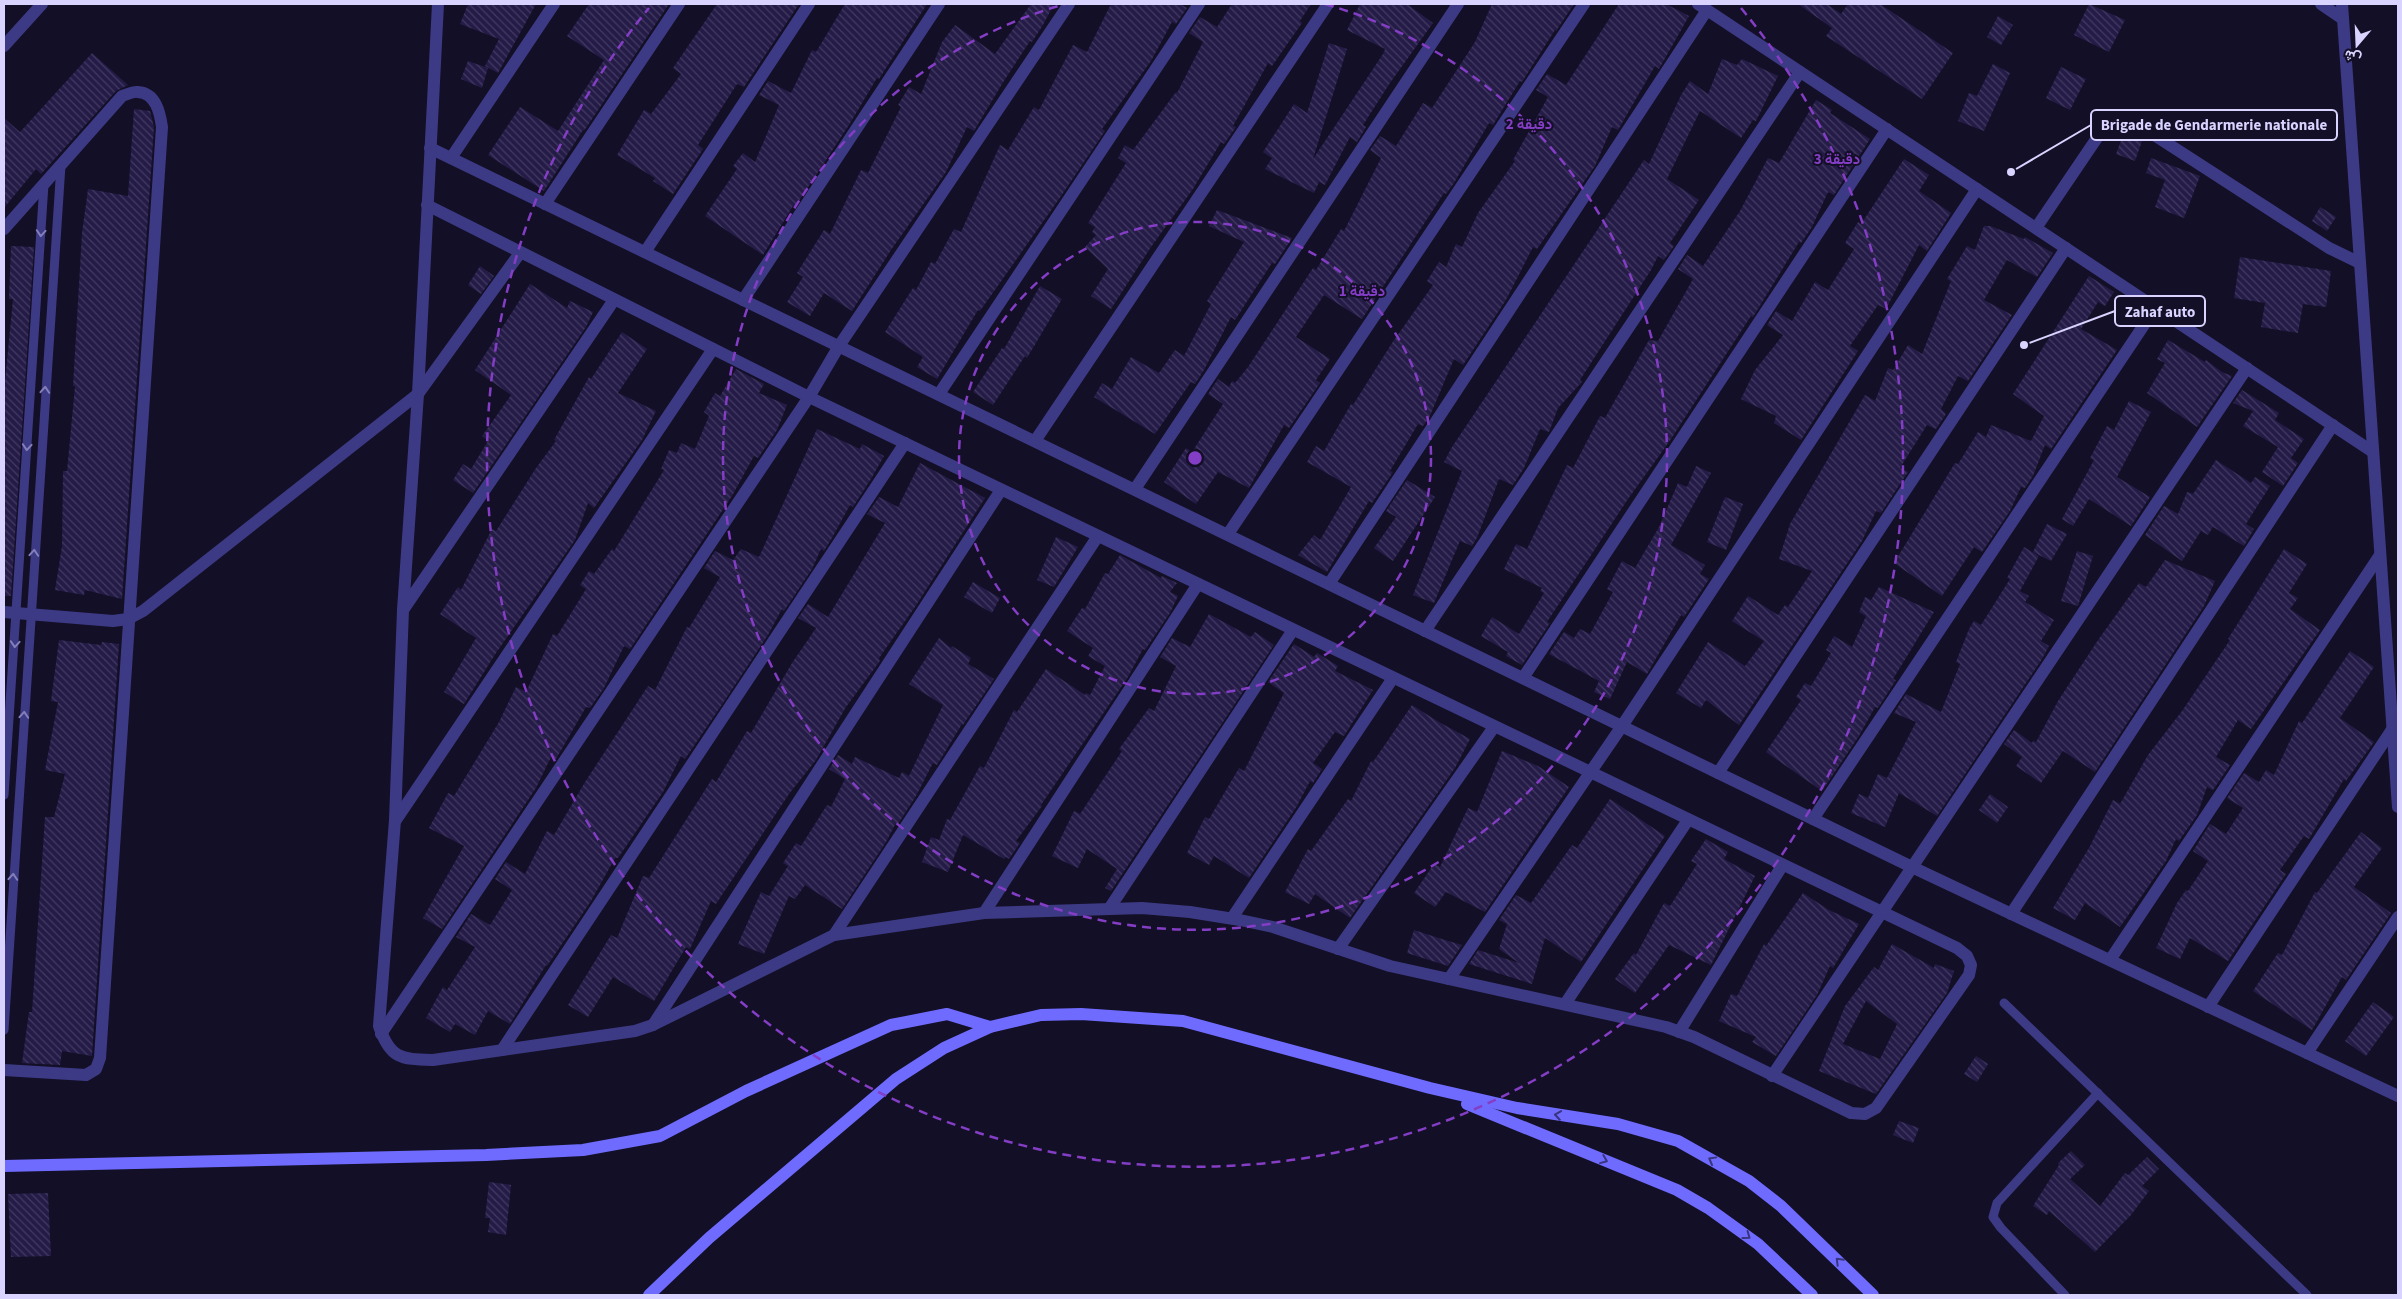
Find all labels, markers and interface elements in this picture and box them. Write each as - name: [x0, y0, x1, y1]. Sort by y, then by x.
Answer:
- north arrow: [2332, 20, 2382, 70]
- text: ش: [2342, 44, 2364, 69]
- callout: Brigade de Gendarmerie nationale: [2091, 110, 2337, 140]
- text: 2 دقيقة: [1506, 114, 1552, 135]
- text: Brigade de Gendarmerie nationale: [2101, 115, 2327, 136]
- text: 3 دقيقة: [1814, 149, 1860, 170]
- one-way arrow: [35, 229, 46, 237]
- text: 1 دقيقة: [1339, 281, 1385, 302]
- callout: Zahaf auto: [2115, 296, 2205, 326]
- text: Zahaf auto: [2125, 302, 2195, 323]
- one-way arrow: [40, 386, 51, 394]
- one-way arrow: [22, 443, 33, 451]
- centre of rings: [1186, 449, 1204, 467]
- one-way arrow: [29, 548, 40, 556]
- one-way arrow: [9, 641, 20, 649]
- one-way arrow: [18, 710, 29, 718]
- one-way arrow: [8, 873, 19, 881]
- one-way arrow: [1554, 1110, 1562, 1120]
- one-way arrow: [1600, 1154, 1608, 1164]
- one-way arrow: [1709, 1156, 1718, 1166]
- one-way arrow: [1741, 1231, 1750, 1239]
- one-way arrow: [1836, 1258, 1845, 1267]

